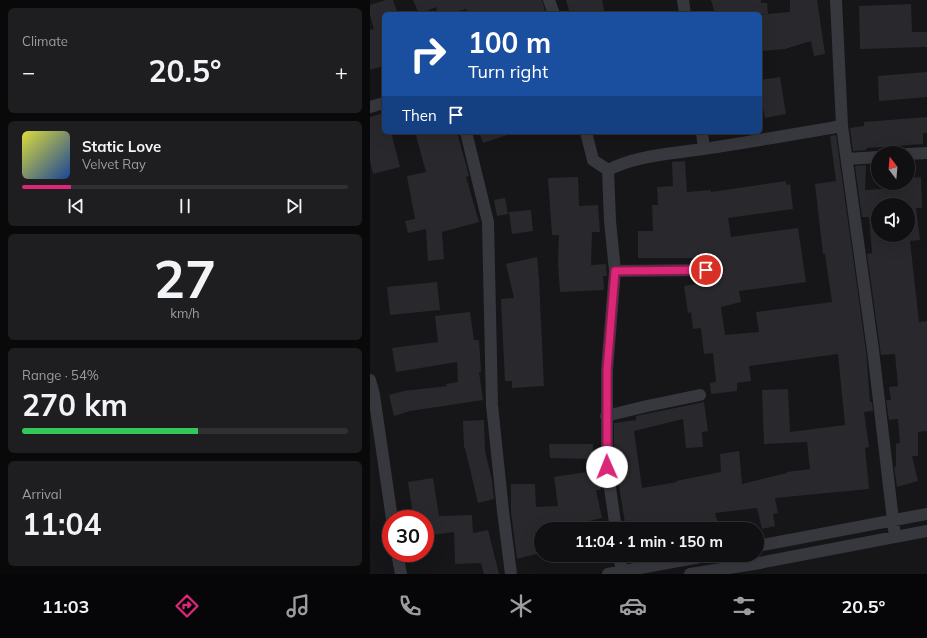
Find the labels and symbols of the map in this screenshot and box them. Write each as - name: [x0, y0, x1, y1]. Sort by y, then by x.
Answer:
- north arrow: [871, 146, 915, 190]
- pin: [689, 253, 723, 287]
- position arrow: [586, 446, 628, 488]
- speed limit sign: 30: [382, 510, 434, 562]

